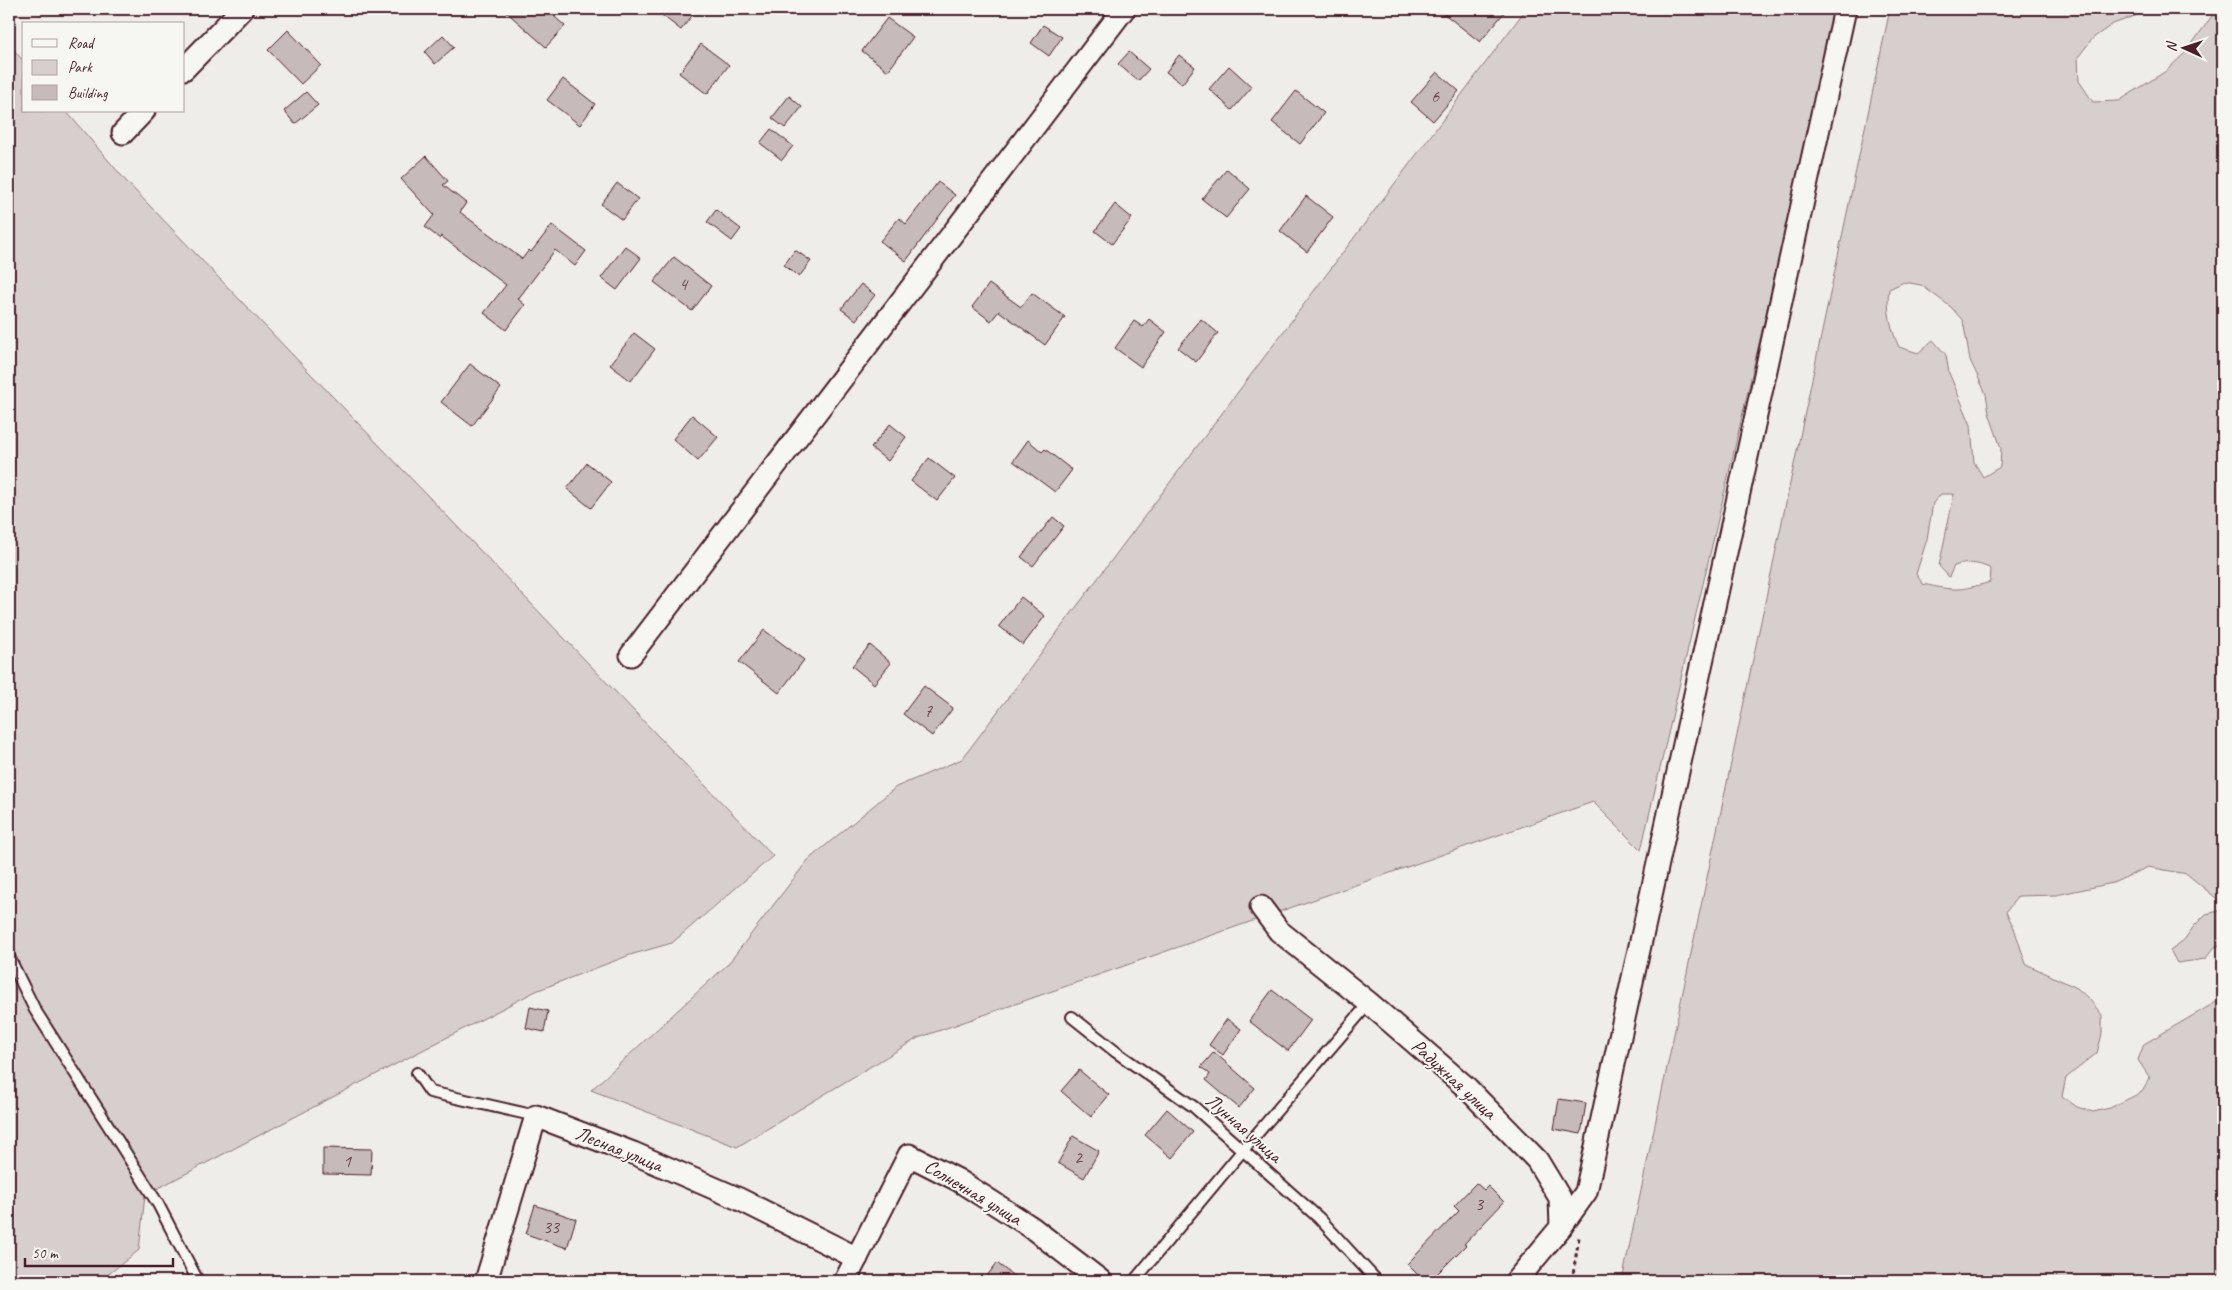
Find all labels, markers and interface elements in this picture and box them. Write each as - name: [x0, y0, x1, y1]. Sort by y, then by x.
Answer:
- legend: [22, 22, 185, 112]
- north arrow: [2160, 22, 2210, 72]
- text: Road: [68, 34, 95, 53]
- text: N: [2163, 40, 2180, 52]
- text: Park: [68, 58, 93, 77]
- text: Building: [68, 84, 108, 103]
- house number: 6: [1431, 85, 1440, 107]
- house number: 4: [679, 273, 689, 295]
- house number: 7: [924, 700, 933, 722]
- street label: Радужная улица: [1406, 1033, 1503, 1126]
- street label: Лунная улица: [1201, 1088, 1289, 1169]
- street label: Лесная улица: [572, 1120, 668, 1178]
- house number: 2: [1074, 1146, 1084, 1168]
- house number: 1: [343, 1150, 352, 1172]
- street label: Солнечная улица: [920, 1153, 1027, 1231]
- house number: 3: [1475, 1193, 1485, 1215]
- house number: 33: [543, 1216, 561, 1238]
- scale bar: [25, 1235, 172, 1267]
- text: 50 m: [32, 1244, 59, 1263]

